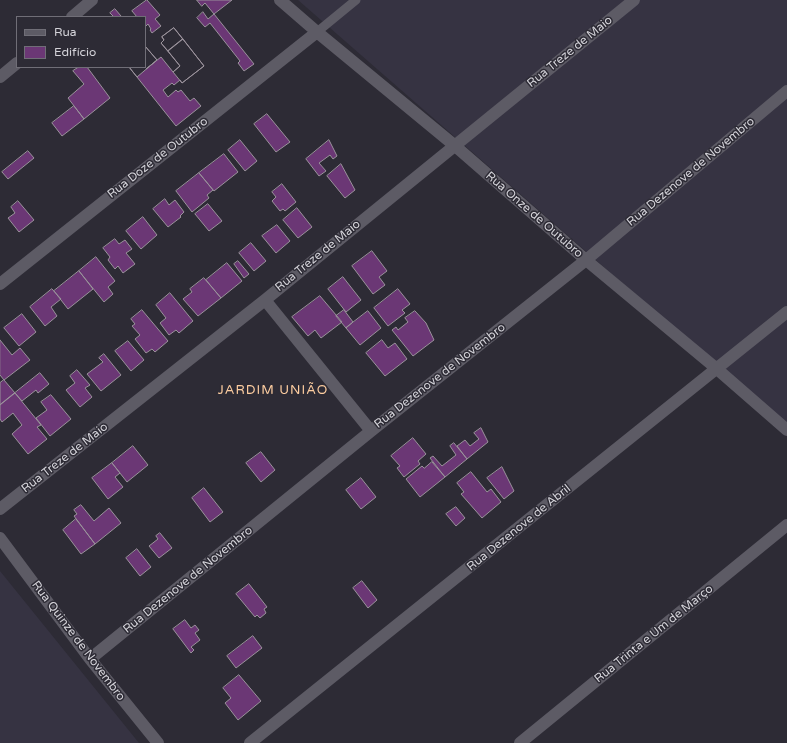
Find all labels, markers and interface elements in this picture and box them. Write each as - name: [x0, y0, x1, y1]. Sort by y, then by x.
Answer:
- street label: Rua Treze de Maio: [524, 13, 616, 91]
- legend: [16, 16, 146, 68]
- text: Rua: [54, 25, 77, 39]
- text: Edifício: [54, 45, 96, 59]
- street label: Rua Doze de Outubro: [105, 114, 211, 202]
- street label: Rua Dezenove de Novembro: [624, 114, 758, 230]
- street label: Rua Onze de Outubro: [482, 169, 586, 261]
- street label: Rua Treze de Maio: [272, 217, 364, 295]
- street label: Rua Dezenove de Novembro: [372, 320, 508, 432]
- district label: JARDIM UNIÃO: [218, 383, 328, 399]
- street label: Rua Treze de Maio: [19, 420, 111, 496]
- street label: Rua Dezenove de Abril: [464, 482, 574, 574]
- street label: Rua Dezenove de Novembro: [120, 523, 256, 637]
- street label: Rua Quinze de Novembro: [28, 578, 128, 704]
- street label: Rua Trinta e Um de Março: [592, 582, 716, 686]

